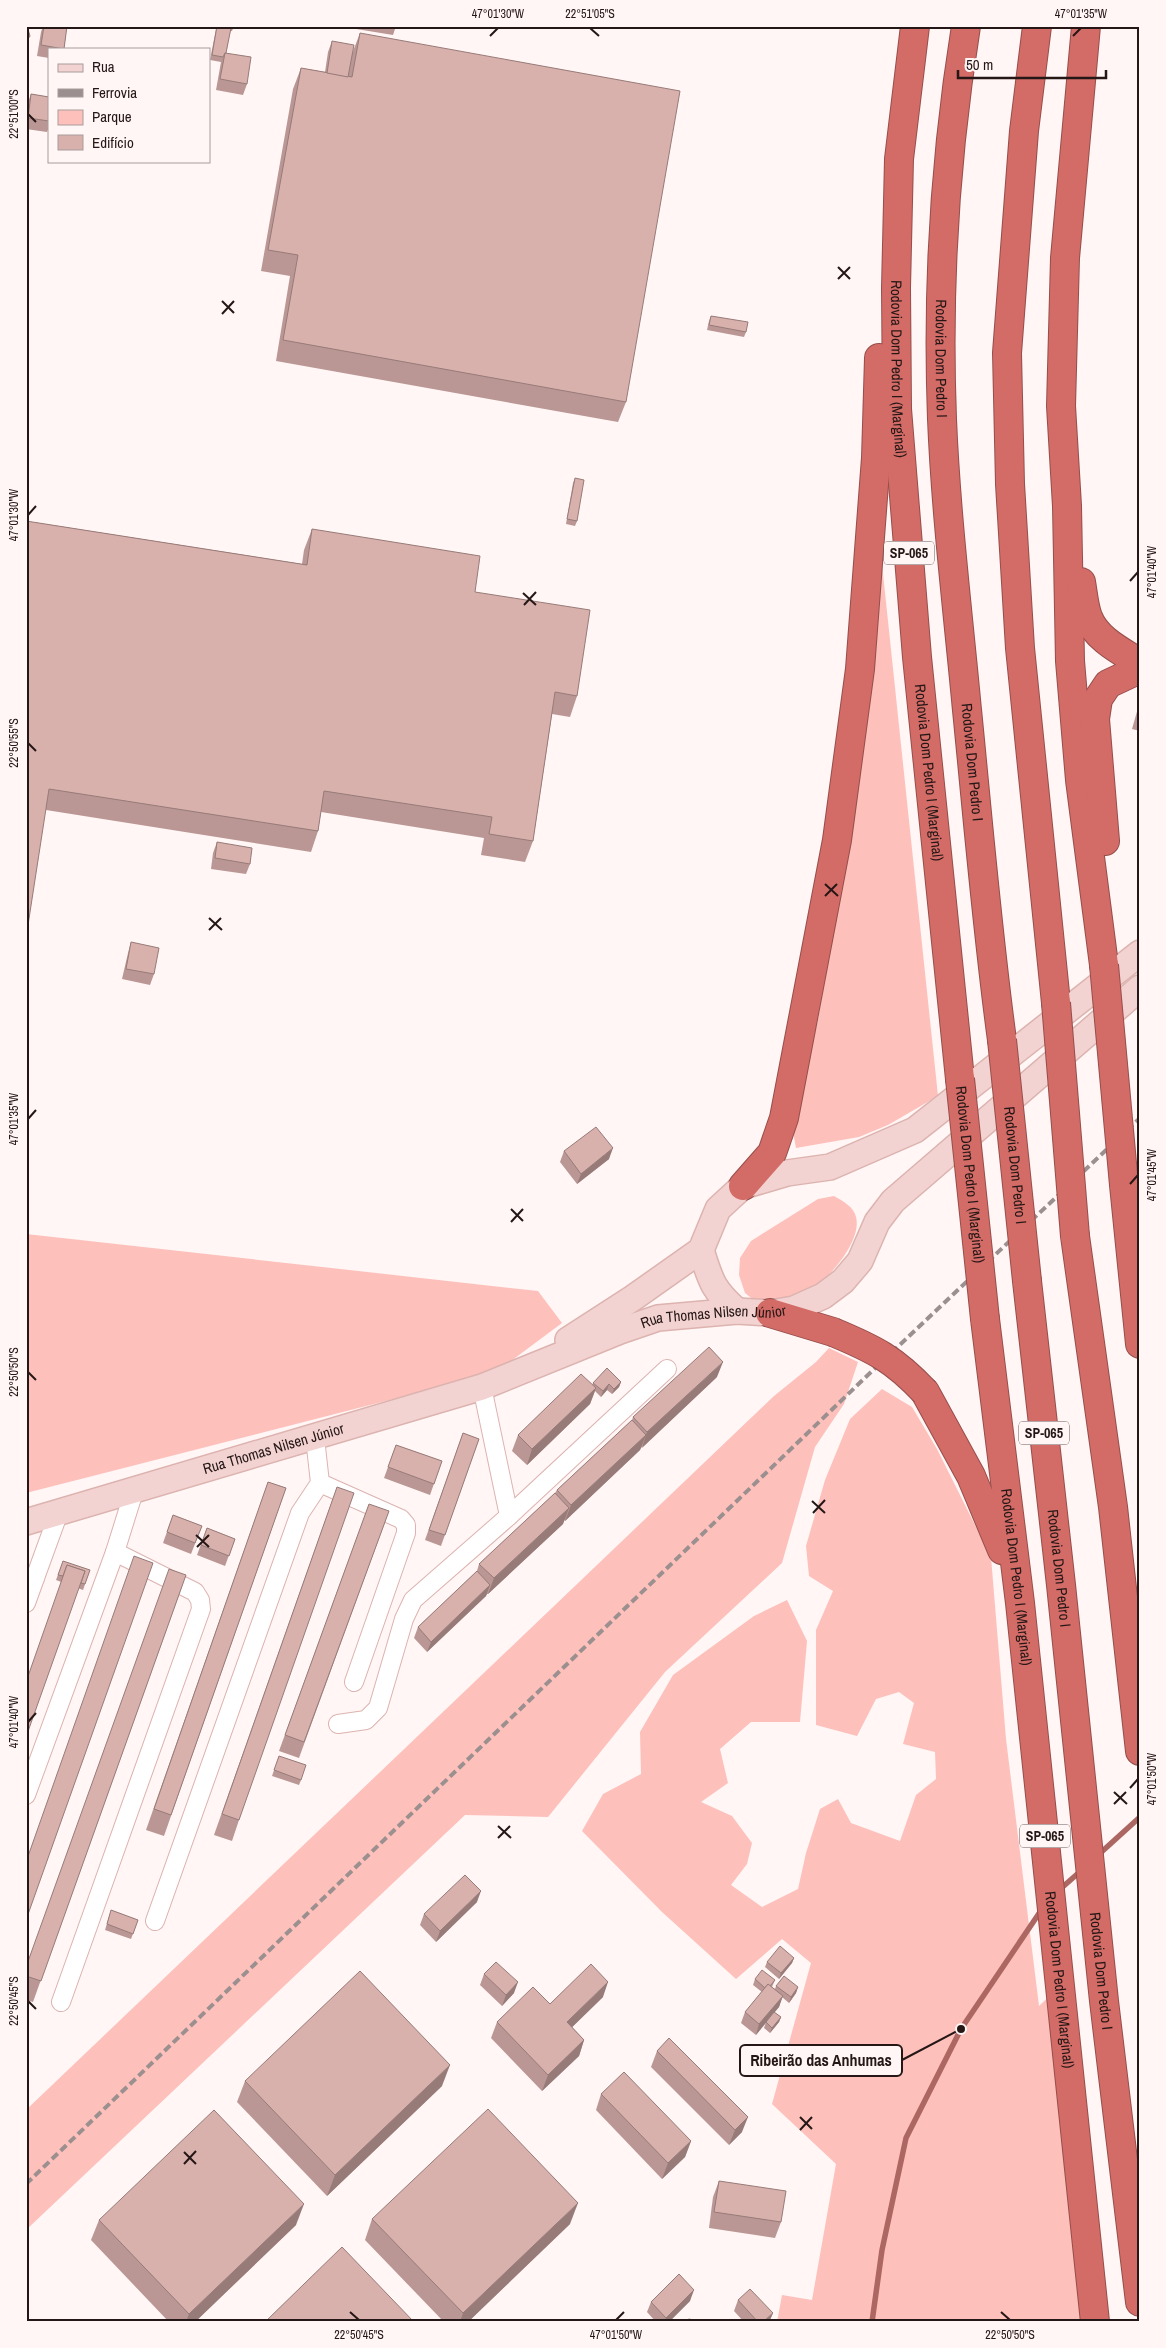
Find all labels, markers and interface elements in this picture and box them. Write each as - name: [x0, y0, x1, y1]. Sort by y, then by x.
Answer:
- text: 47°01'30"W: [472, 6, 525, 22]
- text: 22°51'05"S: [565, 6, 615, 22]
- text: 47°01'35"W: [1055, 6, 1108, 22]
- legend: [48, 48, 210, 162]
- scale bar: [958, 48, 1106, 80]
- text: 50 m: [966, 54, 993, 75]
- text: Rua: [92, 56, 115, 77]
- text: Ferrovia: [92, 82, 137, 103]
- text: 22°51'00"S: [6, 89, 22, 139]
- text: Parque: [92, 106, 132, 127]
- text: Edifício: [92, 132, 134, 153]
- street label: Rodovia Dom Pedro I (Marginal): [886, 280, 912, 459]
- street label: Rodovia Dom Pedro I: [931, 299, 953, 418]
- text: 47°01'30"W: [6, 488, 22, 541]
- road number: SP-065: [884, 542, 934, 564]
- text: 47°01'40"W: [1144, 545, 1160, 598]
- street label: Rodovia Dom Pedro I (Marginal): [910, 683, 949, 862]
- street label: Rodovia Dom Pedro I: [956, 702, 989, 822]
- text: 22°50'55"S: [6, 718, 22, 768]
- street label: Rodovia Dom Pedro I (Marginal): [951, 1085, 990, 1264]
- text: 47°01'35"W: [6, 1092, 22, 1145]
- street label: Rodovia Dom Pedro I: [999, 1105, 1032, 1225]
- text: 47°01'45"W: [1144, 1148, 1160, 1201]
- street label: Rua Thomas Nilsen Júnior: [638, 1300, 788, 1333]
- text: 22°50'50"S: [6, 1347, 22, 1397]
- street label: Rua Thomas Nilsen Júnior: [200, 1417, 346, 1479]
- road number: SP-065: [1019, 1422, 1069, 1445]
- street label: Rodovia Dom Pedro I (Marginal): [996, 1487, 1037, 1667]
- street label: Rodovia Dom Pedro I: [1043, 1508, 1076, 1628]
- text: 47°01'40"W: [6, 1695, 22, 1748]
- text: 47°01'50"W: [1144, 1752, 1160, 1805]
- road number: SP-065: [1020, 1824, 1070, 1848]
- street label: Rodovia Dom Pedro I (Marginal): [1040, 1890, 1079, 2069]
- street label: Rodovia Dom Pedro I: [1085, 1911, 1118, 2031]
- text: 22°50'45"S: [6, 1976, 22, 2026]
- callout: Ribeirão das Anhumas: [740, 2045, 902, 2076]
- text: Ribeirão das Anhumas: [750, 2049, 892, 2071]
- text: 22°50'45"S: [334, 2327, 384, 2343]
- text: 47°01'50"W: [590, 2327, 643, 2343]
- text: 22°50'50"S: [985, 2327, 1035, 2343]

